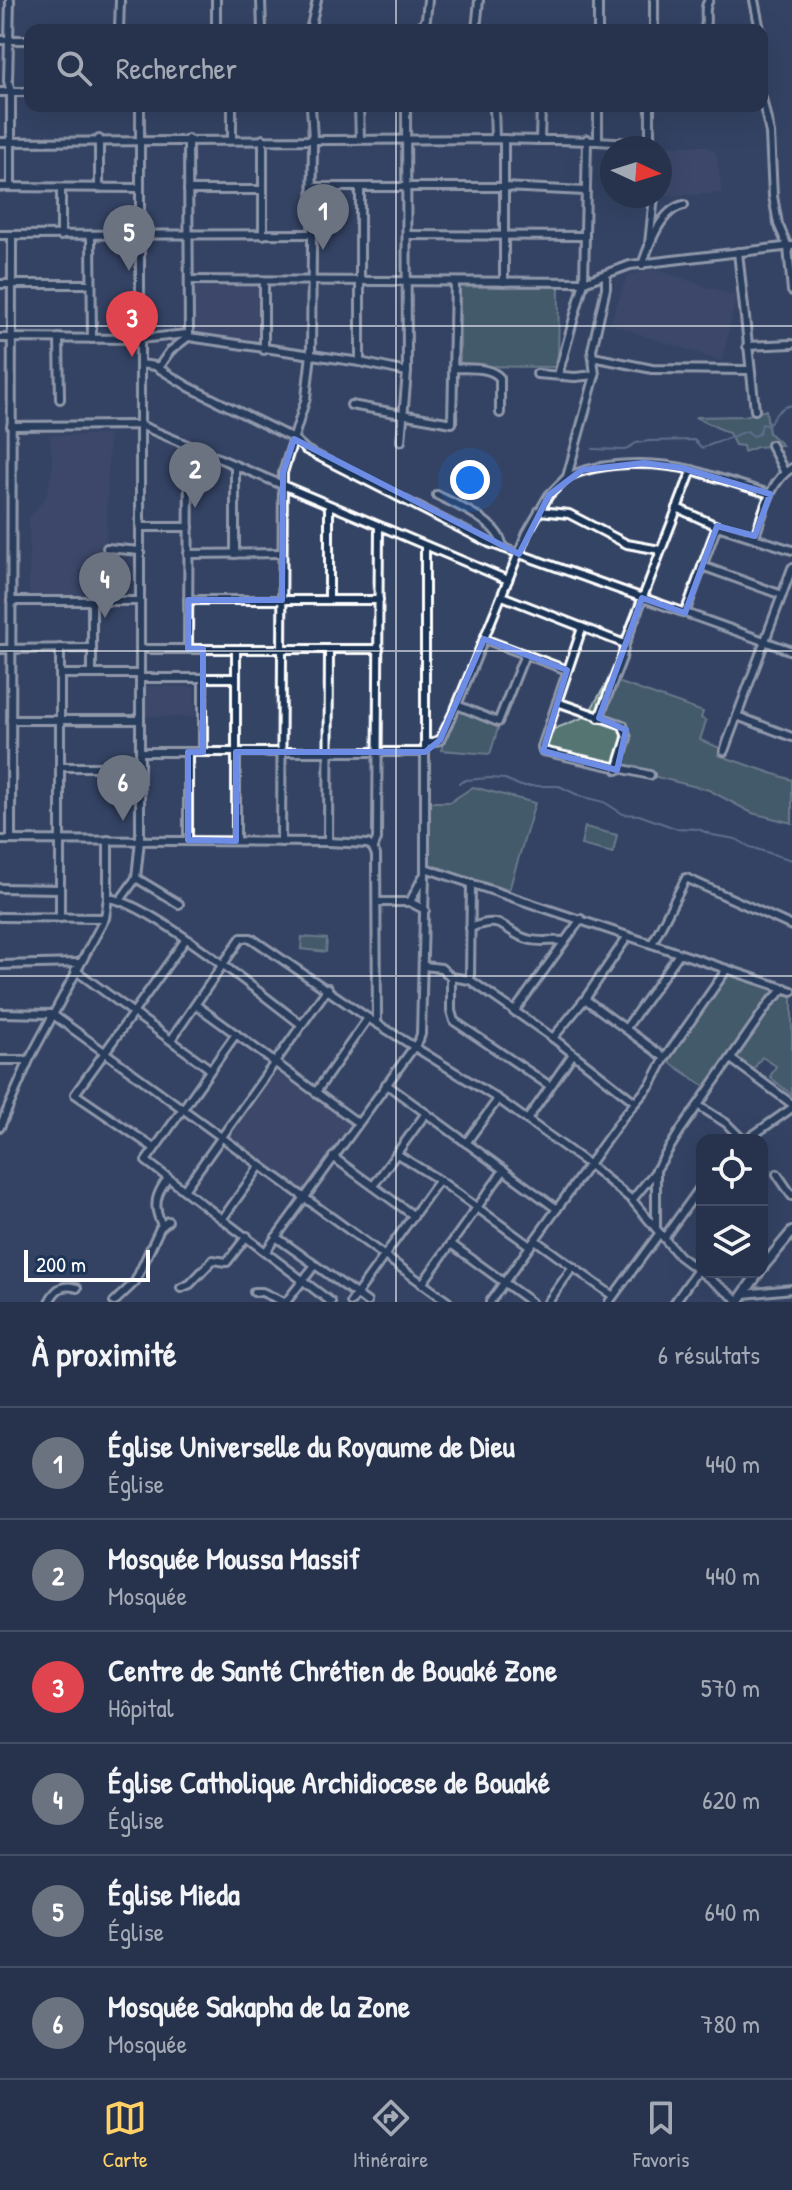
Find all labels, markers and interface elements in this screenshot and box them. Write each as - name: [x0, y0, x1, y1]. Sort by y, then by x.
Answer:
- search box: [24, 24, 768, 112]
- icon: search: [52, 46, 96, 90]
- text: Rechercher: [116, 48, 237, 88]
- north arrow: [600, 136, 672, 208]
- pin: 1: [297, 184, 349, 250]
- pin: 5: [103, 205, 155, 271]
- pin: 3: [106, 291, 158, 357]
- pin: 2: [169, 442, 221, 508]
- your location: [450, 460, 490, 500]
- pin: 4: [79, 552, 131, 618]
- pin: 6: [97, 755, 149, 821]
- map controls: [696, 1134, 768, 1278]
- button: locate: [696, 1134, 768, 1206]
- button: layers: [696, 1206, 768, 1278]
- scale bar: [24, 1246, 150, 1282]
- text: 200 m: [36, 1249, 86, 1279]
- text: À proximité: [32, 1331, 177, 1377]
- text: 6 résultats: [658, 1337, 760, 1372]
- text: Église Universelle du Royaume de Dieu: [108, 1426, 515, 1466]
- text: 1: [53, 1446, 63, 1481]
- text: 440 m: [705, 1446, 760, 1481]
- text: Église: [108, 1466, 164, 1501]
- text: Mosquée Moussa Massif: [108, 1538, 360, 1578]
- text: 2: [52, 1558, 64, 1593]
- text: 440 m: [705, 1558, 760, 1593]
- text: Mosquée: [108, 1578, 187, 1613]
- text: Centre de Santé Chrétien de Bouaké Zone: [108, 1650, 557, 1690]
- text: 3: [52, 1670, 64, 1705]
- text: 570 m: [701, 1670, 760, 1705]
- text: Hôpital: [108, 1690, 174, 1725]
- text: Église Catholique Archidiocese de Bouaké: [108, 1762, 550, 1802]
- text: 4: [53, 1782, 63, 1817]
- text: 620 m: [702, 1782, 760, 1817]
- text: Église: [108, 1802, 164, 1837]
- text: Église Mieda: [108, 1874, 240, 1914]
- text: 5: [53, 1894, 64, 1929]
- text: 640 m: [705, 1894, 760, 1929]
- text: Église: [108, 1914, 164, 1949]
- text: Mosquée Sakapha de la Zone: [108, 1986, 410, 2026]
- text: 6: [53, 2006, 63, 2041]
- text: 780 m: [701, 2006, 760, 2041]
- text: Mosquée: [108, 2026, 187, 2061]
- tab: Carte: [102, 2096, 148, 2174]
- tab: Itinéraire: [353, 2096, 428, 2174]
- tab: Favoris: [633, 2096, 690, 2174]

